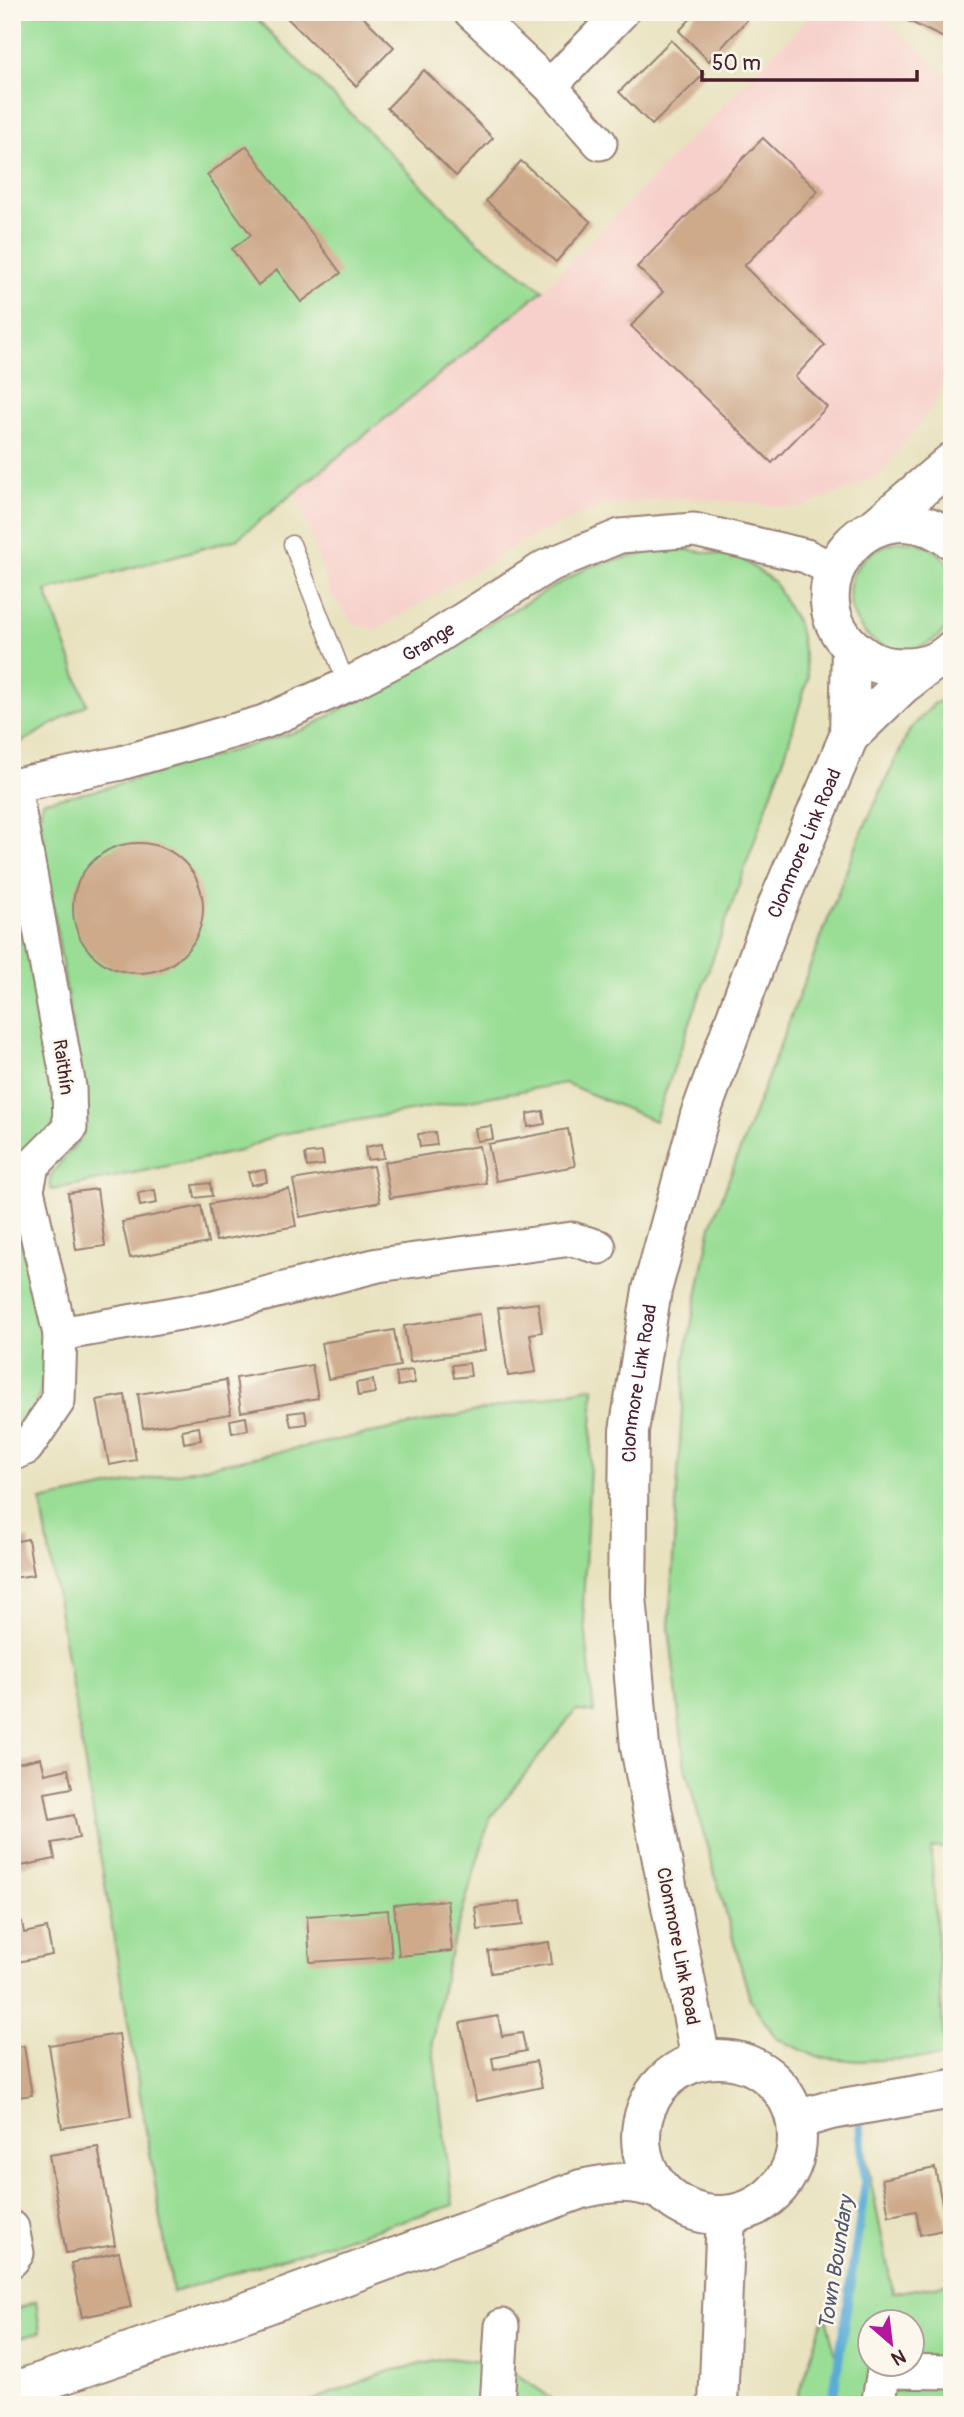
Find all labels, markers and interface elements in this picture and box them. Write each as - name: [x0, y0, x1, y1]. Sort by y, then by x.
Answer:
- scale bar: [702, 38, 917, 82]
- text: 50 m: [712, 50, 761, 77]
- street label: Grange: [398, 617, 460, 668]
- street label: Clonmore Link Road: [763, 765, 847, 922]
- street label: Raithín: [47, 1038, 79, 1096]
- street label: Clonmore Link Road: [617, 1302, 663, 1463]
- street label: Clonmore Link Road: [651, 1865, 705, 2027]
- water label: Town Boundary: [813, 2192, 861, 2332]
- north arrow: [856, 2308, 926, 2378]
- text: N: [887, 2344, 910, 2371]

